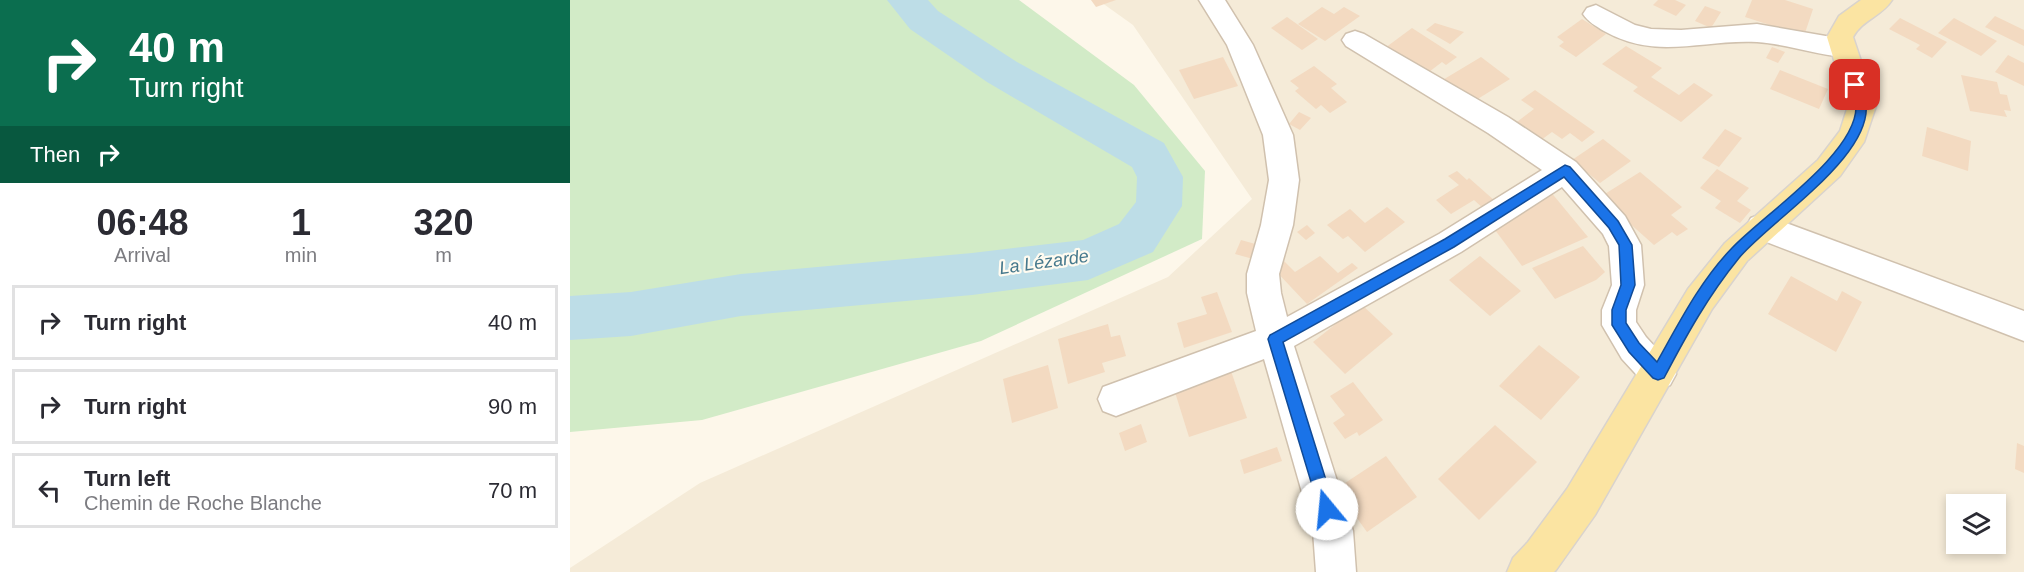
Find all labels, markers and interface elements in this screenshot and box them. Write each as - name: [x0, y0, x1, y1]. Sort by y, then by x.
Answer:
- icon: right: [30, 24, 108, 102]
- text: 40 m: [129, 24, 225, 71]
- pin: [1829, 59, 1880, 110]
- icon: arrive: [1838, 68, 1871, 101]
- text: Turn right: [129, 73, 244, 103]
- icon: right: [92, 138, 125, 171]
- text: Then: [30, 142, 80, 167]
- text: 06:48: [96, 202, 188, 243]
- text: 1: [291, 202, 311, 243]
- text: 320: [413, 202, 474, 243]
- text: Arrival: [114, 244, 171, 266]
- text: min: [285, 244, 317, 266]
- text: m: [435, 244, 452, 266]
- water label: La Lézarde: [998, 246, 1090, 278]
- icon: right: [33, 306, 66, 339]
- text: Turn right: [84, 310, 186, 335]
- text: 40 m: [488, 310, 537, 335]
- icon: right: [33, 390, 66, 423]
- text: Turn right: [84, 394, 186, 419]
- text: 90 m: [488, 394, 537, 419]
- text: Turn left: [84, 466, 170, 491]
- icon: left: [33, 474, 66, 507]
- position arrow: [1295, 477, 1359, 541]
- text: 70 m: [488, 478, 537, 503]
- text: Chemin de Roche Blanche: [84, 492, 322, 514]
- map controls: [1946, 494, 2006, 554]
- button: layers: [1946, 494, 2006, 554]

